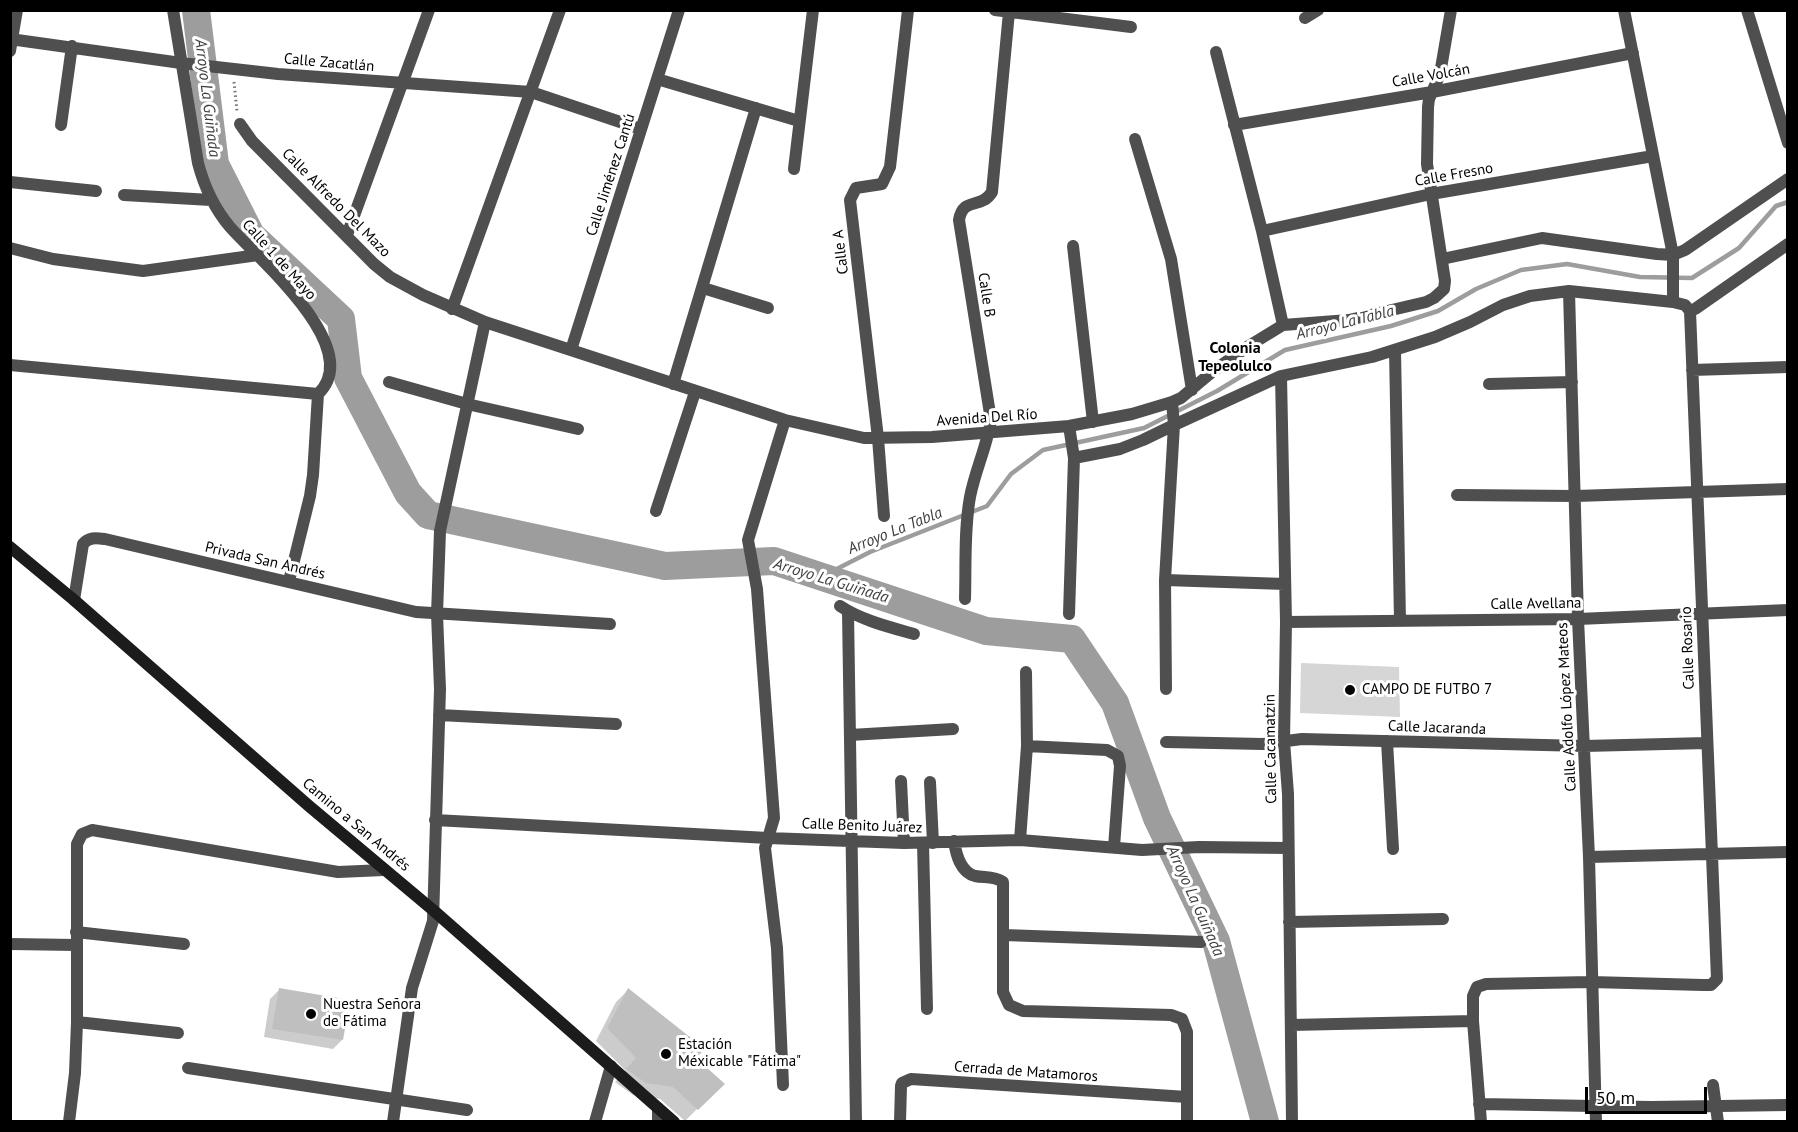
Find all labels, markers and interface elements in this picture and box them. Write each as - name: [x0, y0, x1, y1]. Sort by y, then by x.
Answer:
- water label: Arroyo La Guiñada: [190, 38, 224, 158]
- street label: Calle Zacatlán: [283, 50, 375, 76]
- street label: Calle Volcán: [1391, 60, 1471, 92]
- street label: Calle Jiménez Cantú: [583, 111, 639, 239]
- street label: Calle Alfredo Del Mazo: [278, 145, 394, 261]
- street label: Calle Fresno: [1413, 159, 1495, 191]
- street label: Calle 1 de Mayo: [238, 216, 320, 304]
- street label: Calle A: [829, 229, 853, 275]
- street label: Calle B: [974, 271, 998, 319]
- water label: Arroyo La Tabla: [1294, 302, 1396, 344]
- district label: Colonia Tepeolulco: [1198, 338, 1272, 376]
- street label: Avenida Del Río: [936, 405, 1038, 431]
- water label: Arroyo La Tabla: [845, 503, 945, 559]
- street label: Privada San Andrés: [203, 538, 327, 584]
- water label: Arroyo La Guiñada: [771, 554, 891, 608]
- street label: Calle Avellana: [1490, 594, 1582, 614]
- street label: Calle Rosario: [1678, 606, 1698, 690]
- street label: Calle Adolfo López Mateos: [1554, 622, 1580, 792]
- place label: CAMPO DE FUTBO 7: [1362, 681, 1492, 699]
- marker: CAMPO DE FUTBO 7: [1343, 683, 1357, 697]
- street label: Calle Cacamatzin: [1261, 694, 1281, 804]
- street label: Calle Jacaranda: [1388, 717, 1486, 739]
- street label: Camino a San Andrés: [298, 775, 414, 875]
- street label: Calle Benito Juárez: [801, 815, 923, 837]
- water label: Arroyo La Guiñada: [1162, 843, 1228, 959]
- place label: Nuestra Señora de Fátima: [323, 996, 421, 1031]
- marker: Nuestra Señora de Fátima: [304, 1007, 318, 1021]
- place label: Estación Méxicable "Fátima": [678, 1036, 801, 1071]
- marker: Estación Méxicable "Fátima": [659, 1047, 673, 1061]
- street label: Cerrada de Matamoros: [954, 1058, 1098, 1086]
- scale bar: [1588, 1075, 1710, 1113]
- text: 50 m: [1596, 1086, 1635, 1109]

